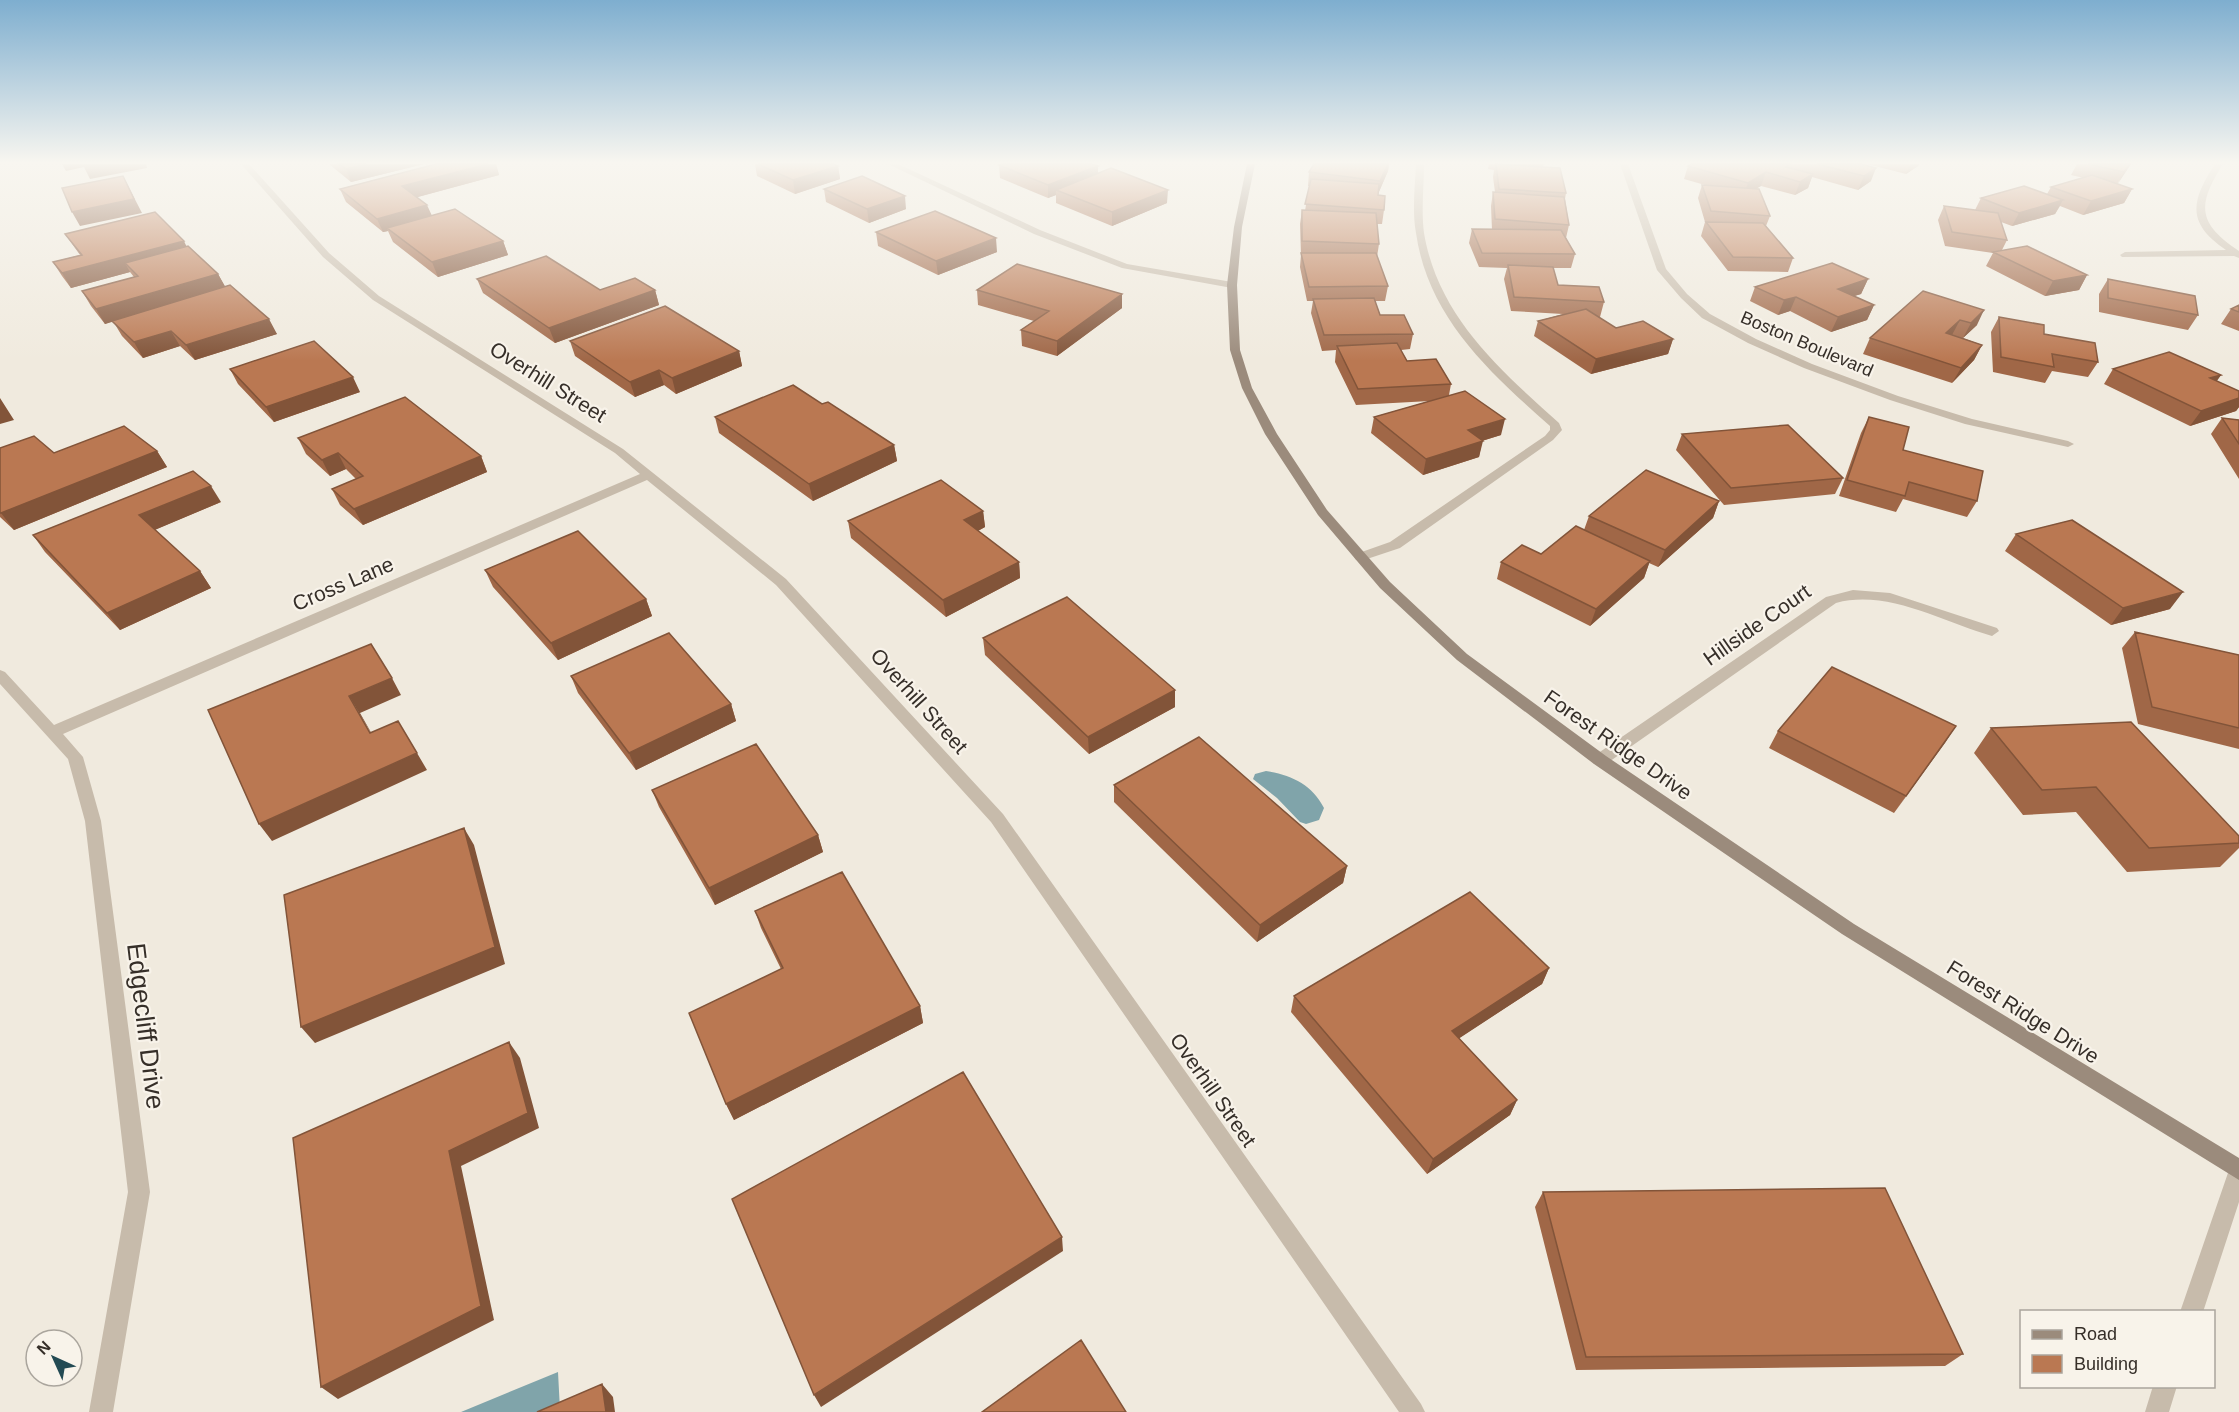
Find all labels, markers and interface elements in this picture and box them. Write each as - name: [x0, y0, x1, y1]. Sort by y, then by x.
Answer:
- street label: Boston Boulevard: [1738, 307, 1876, 381]
- street label: Overhill Street: [486, 337, 611, 427]
- street label: Cross Lane: [289, 552, 397, 615]
- street label: Hillside Court: [1699, 579, 1815, 670]
- street label: Overhill Street: [866, 644, 973, 758]
- street label: Forest Ridge Drive: [1540, 685, 1697, 804]
- street label: Edgecliff Drive: [121, 941, 171, 1111]
- street label: Forest Ridge Drive: [1943, 955, 2104, 1068]
- street label: Overhill Street: [1166, 1029, 1261, 1151]
- legend: [2020, 1310, 2215, 1388]
- text: Road: [2074, 1324, 2117, 1344]
- north arrow: [24, 1328, 84, 1388]
- text: N: [34, 1338, 54, 1358]
- text: Building: [2074, 1354, 2138, 1374]

